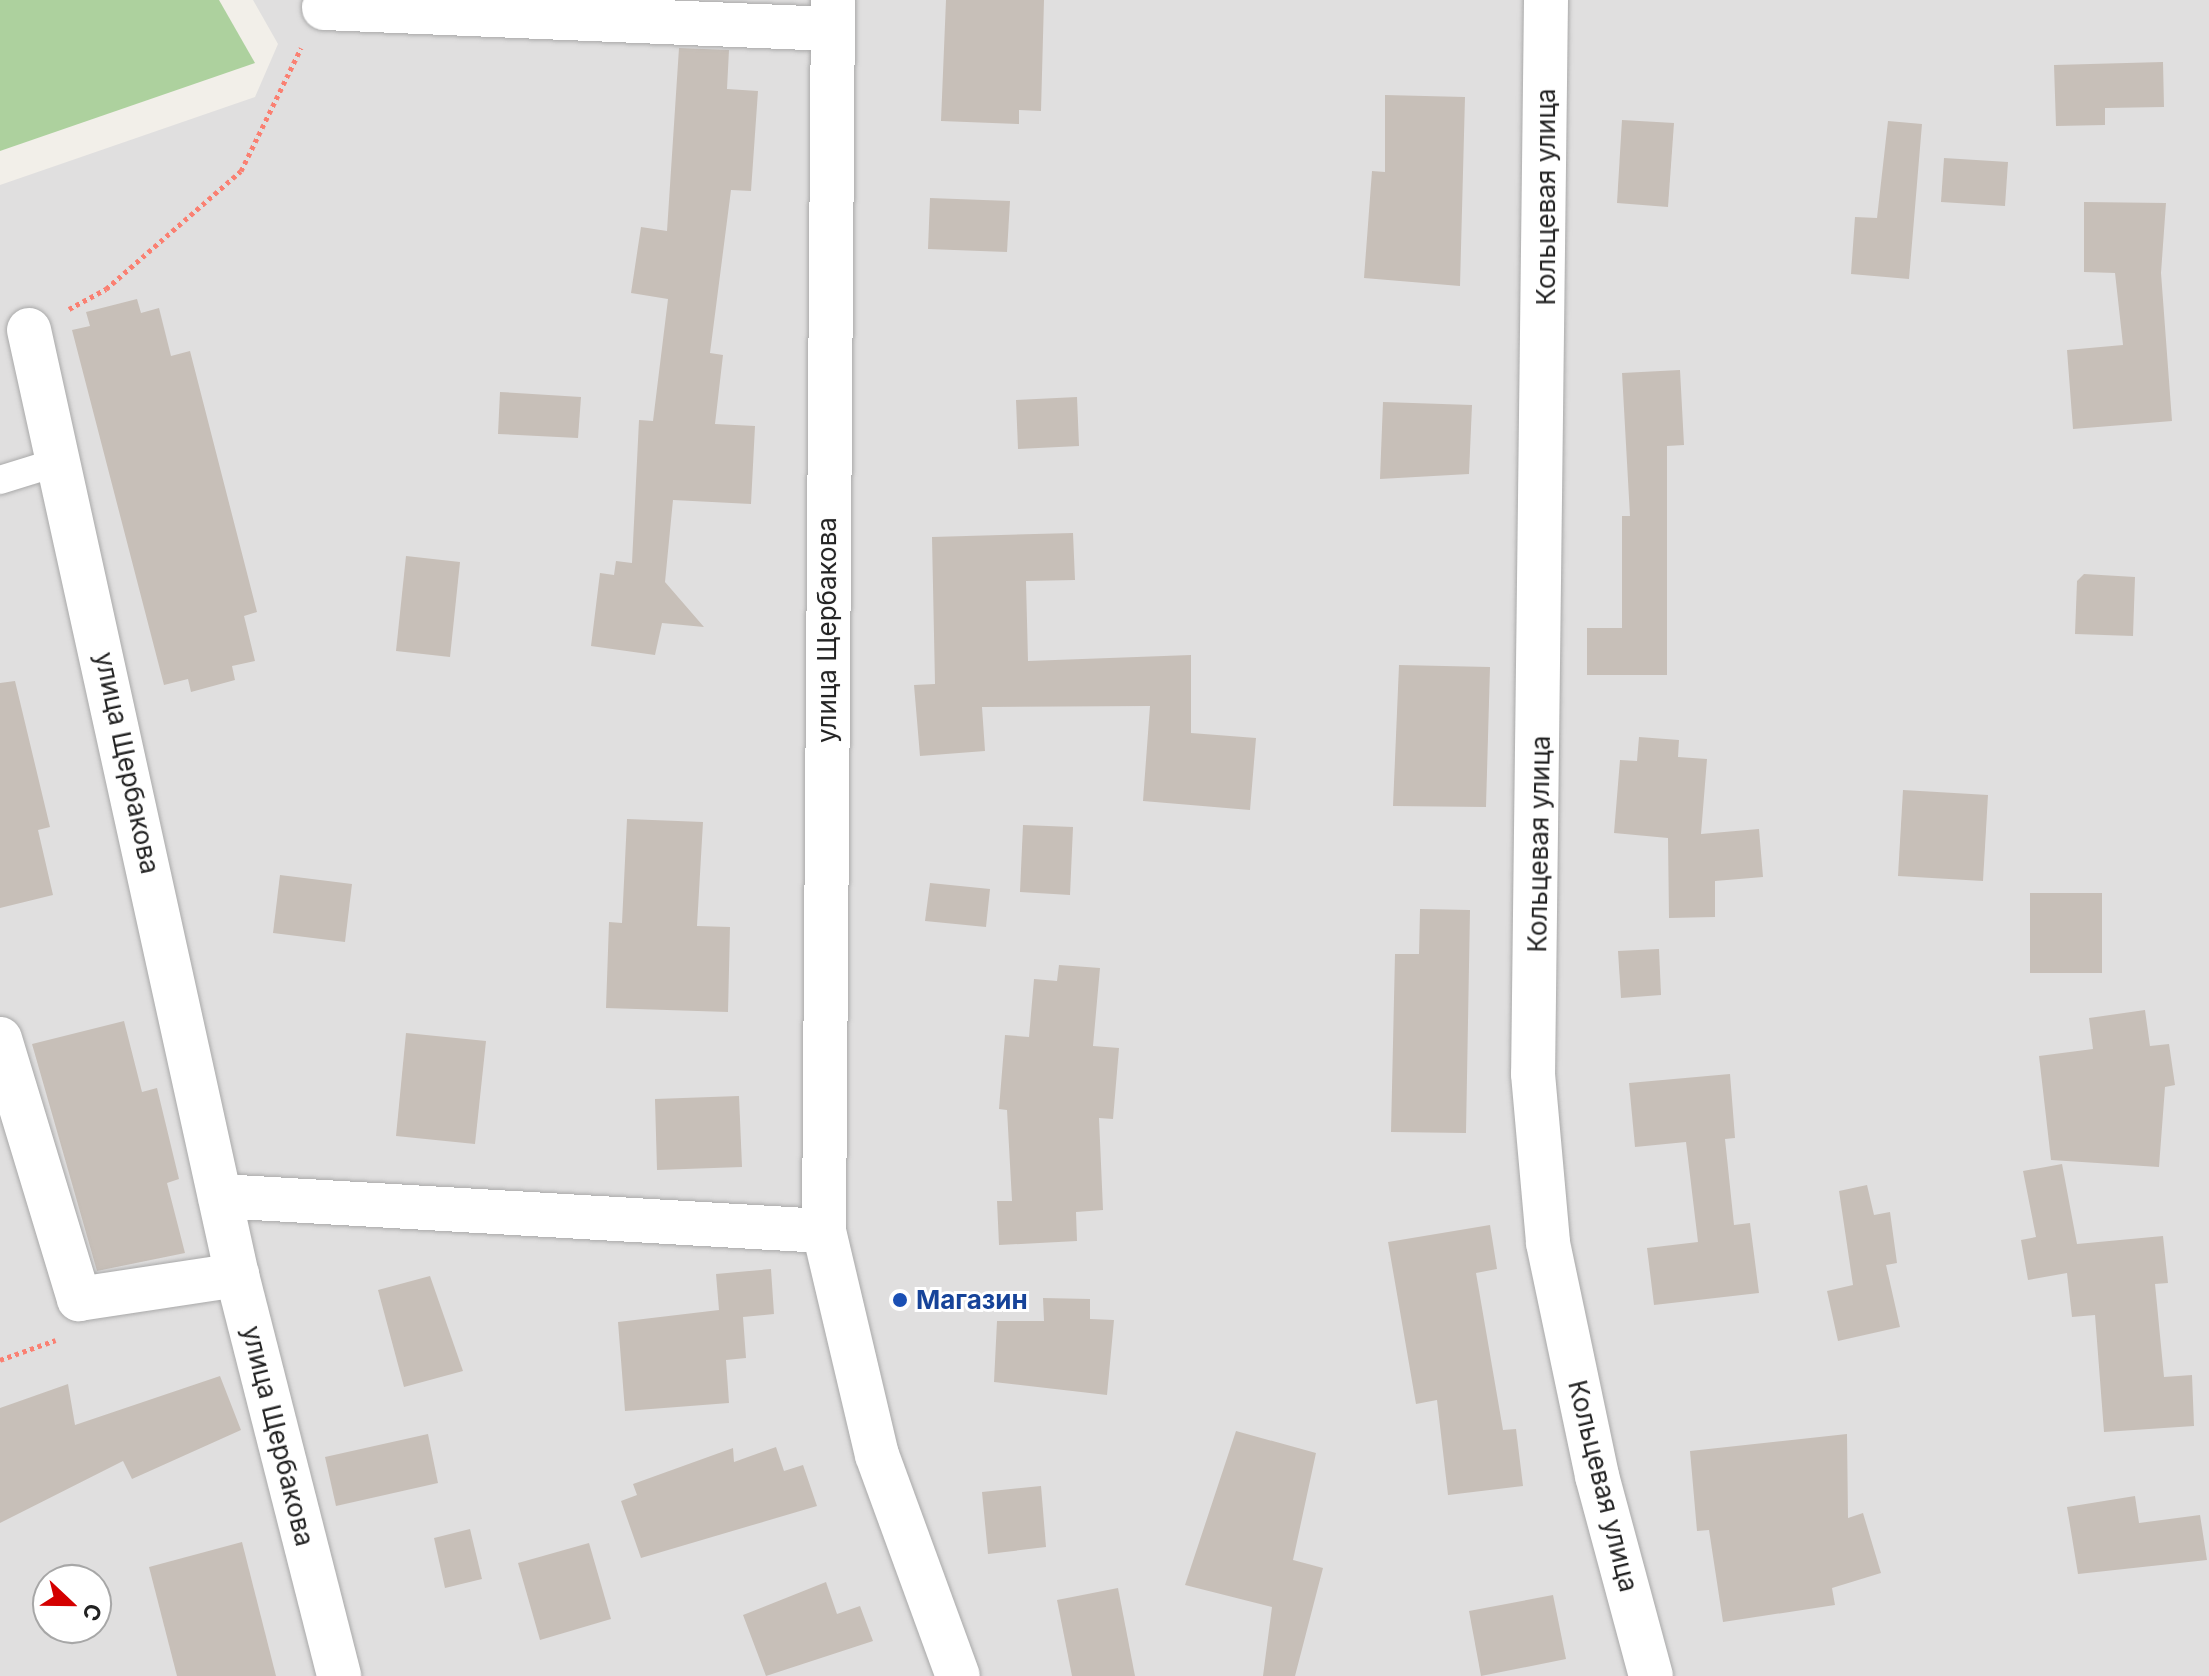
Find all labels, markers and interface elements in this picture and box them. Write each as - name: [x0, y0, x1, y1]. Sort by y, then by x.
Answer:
- street label: Кольцевая улица: [1530, 88, 1562, 306]
- street label: улица Щербакова: [811, 517, 843, 743]
- street label: улица Щербакова: [88, 649, 166, 877]
- street label: Кольцевая улица: [1522, 735, 1556, 953]
- place label: Магазин: [916, 1284, 1028, 1316]
- marker: Магазин: [891, 1291, 909, 1309]
- street label: улица Щербакова: [236, 1323, 320, 1549]
- street label: Кольцевая улица: [1562, 1377, 1644, 1595]
- north arrow: [32, 1564, 112, 1644]
- text: С: [77, 1600, 108, 1625]

